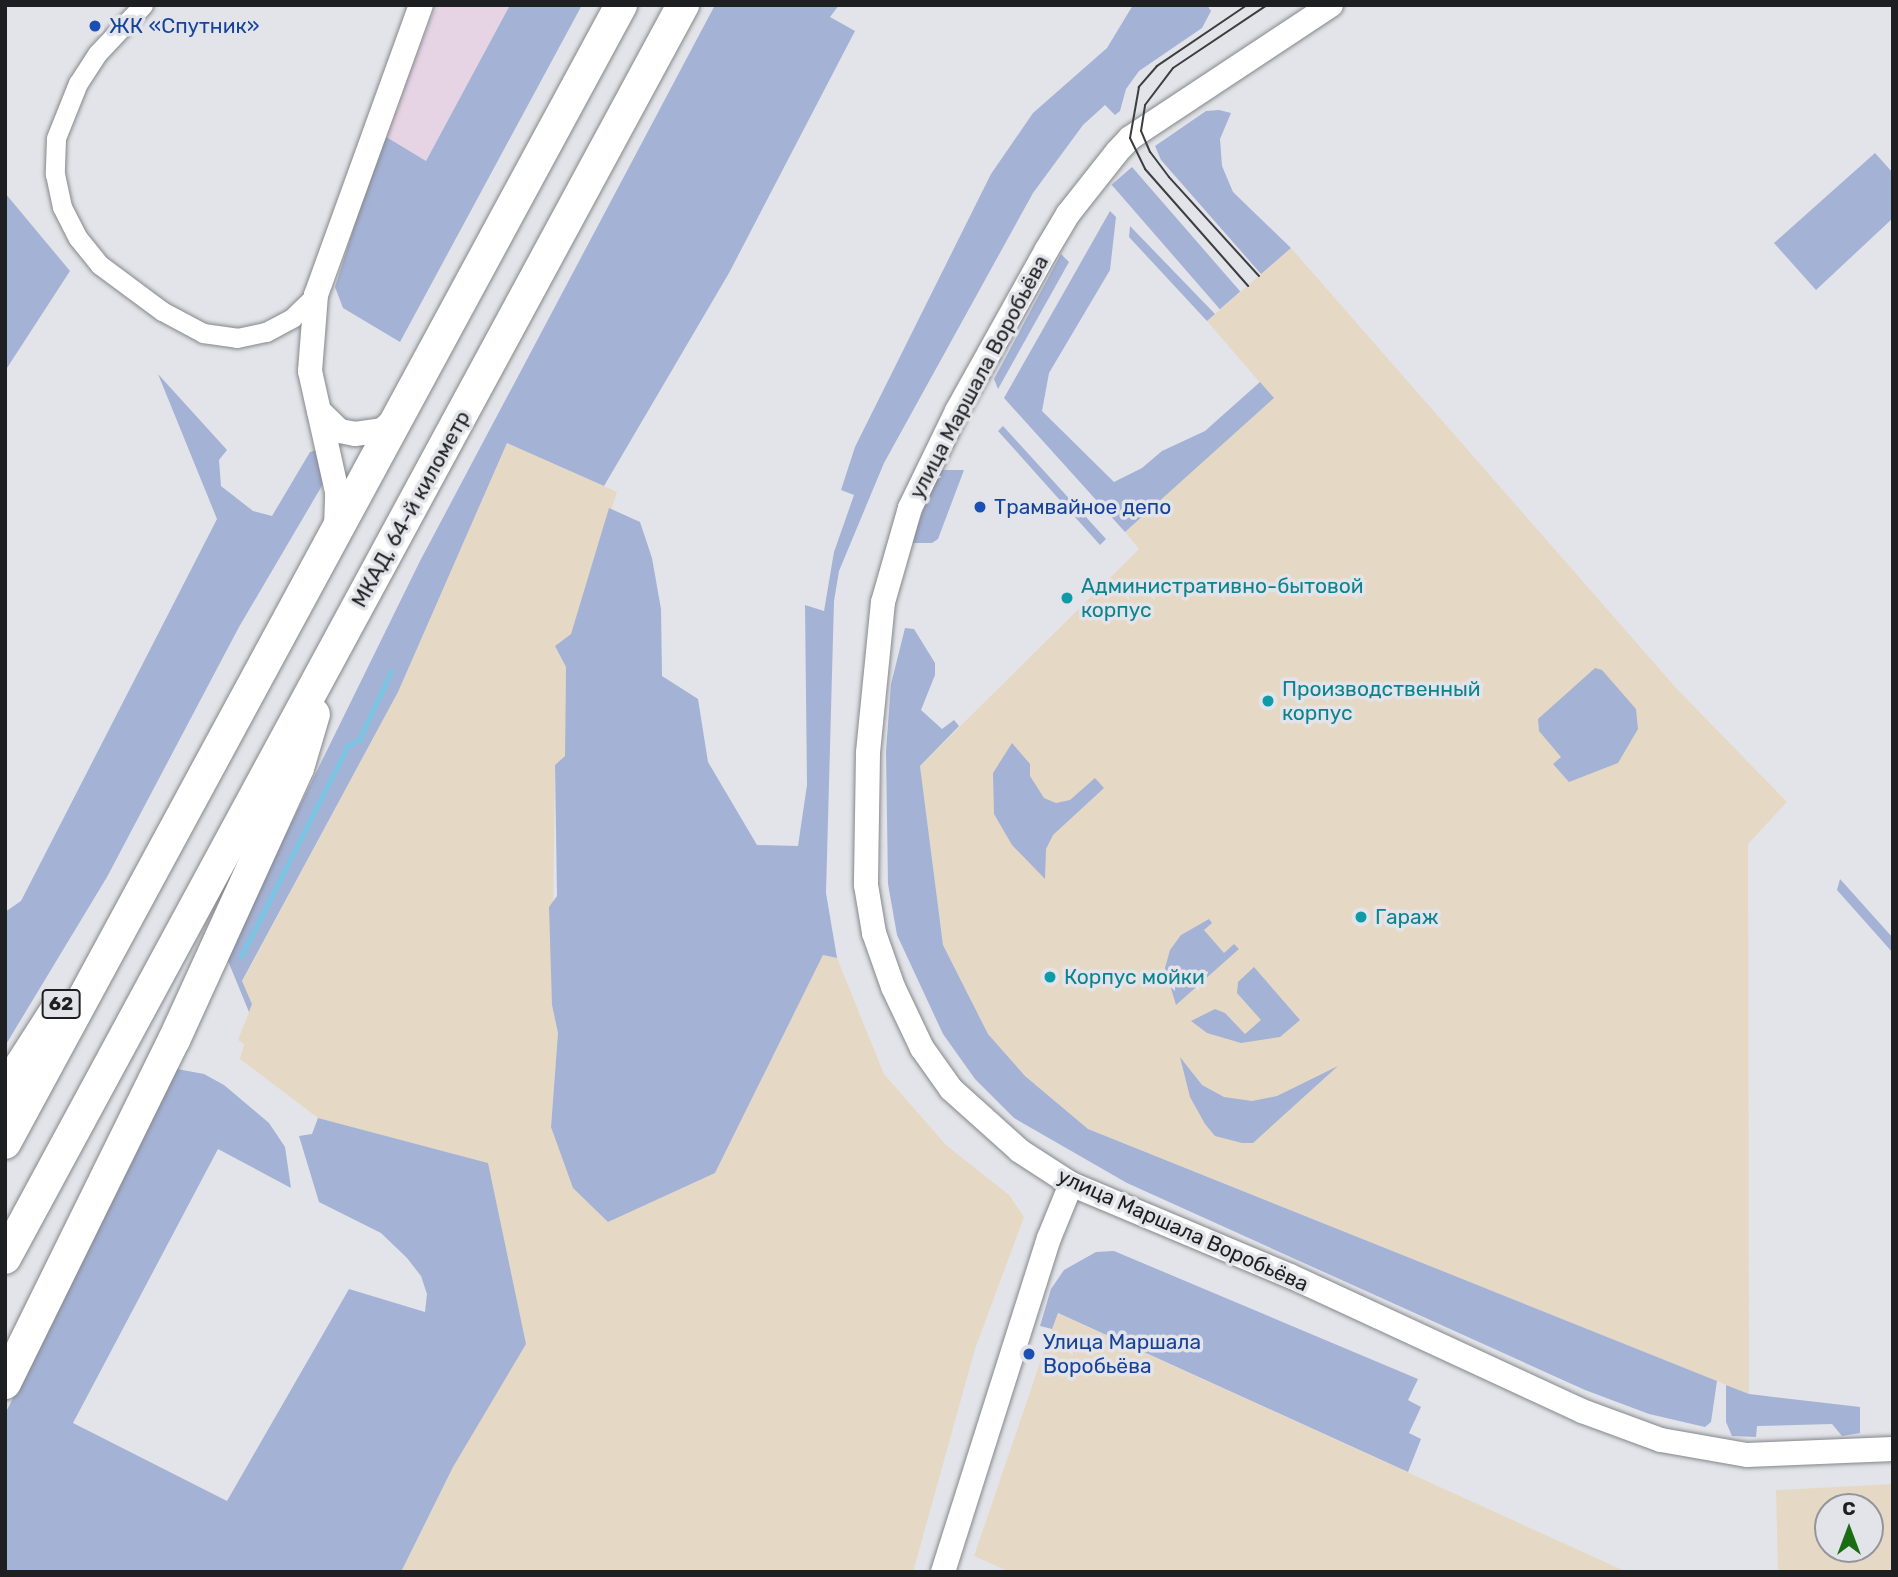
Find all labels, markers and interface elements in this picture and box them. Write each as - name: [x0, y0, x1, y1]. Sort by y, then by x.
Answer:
- place label: ЖК «Спутник»: [109, 13, 259, 39]
- marker: ЖК «Спутник»: [87, 18, 103, 34]
- street label: улица Маршала Воробьёва: [904, 251, 1054, 503]
- street label: МКАД, 64-й километр: [346, 406, 476, 612]
- place label: Трамвайное депо: [994, 494, 1171, 520]
- marker: Трамвайное депо: [972, 499, 988, 515]
- place label: Административно-бытовой корпус: [1081, 573, 1364, 623]
- marker: Административно-бытовой корпус: [1059, 590, 1075, 606]
- place label: Производственный корпус: [1282, 676, 1481, 726]
- marker: Производственный корпус: [1260, 693, 1276, 709]
- place label: Гараж: [1375, 904, 1438, 930]
- marker: Гараж: [1353, 909, 1369, 925]
- place label: Корпус мойки: [1064, 964, 1205, 990]
- marker: Корпус мойки: [1042, 969, 1058, 985]
- road number: 62: [40, 988, 82, 1020]
- street label: улица Маршала Воробьёва: [1054, 1163, 1312, 1297]
- place label: Улица Маршала Воробьёва: [1043, 1329, 1201, 1379]
- marker: Улица Маршала Воробьёва: [1021, 1346, 1037, 1362]
- north arrow: [1814, 1493, 1884, 1563]
- text: С: [1842, 1497, 1856, 1520]

